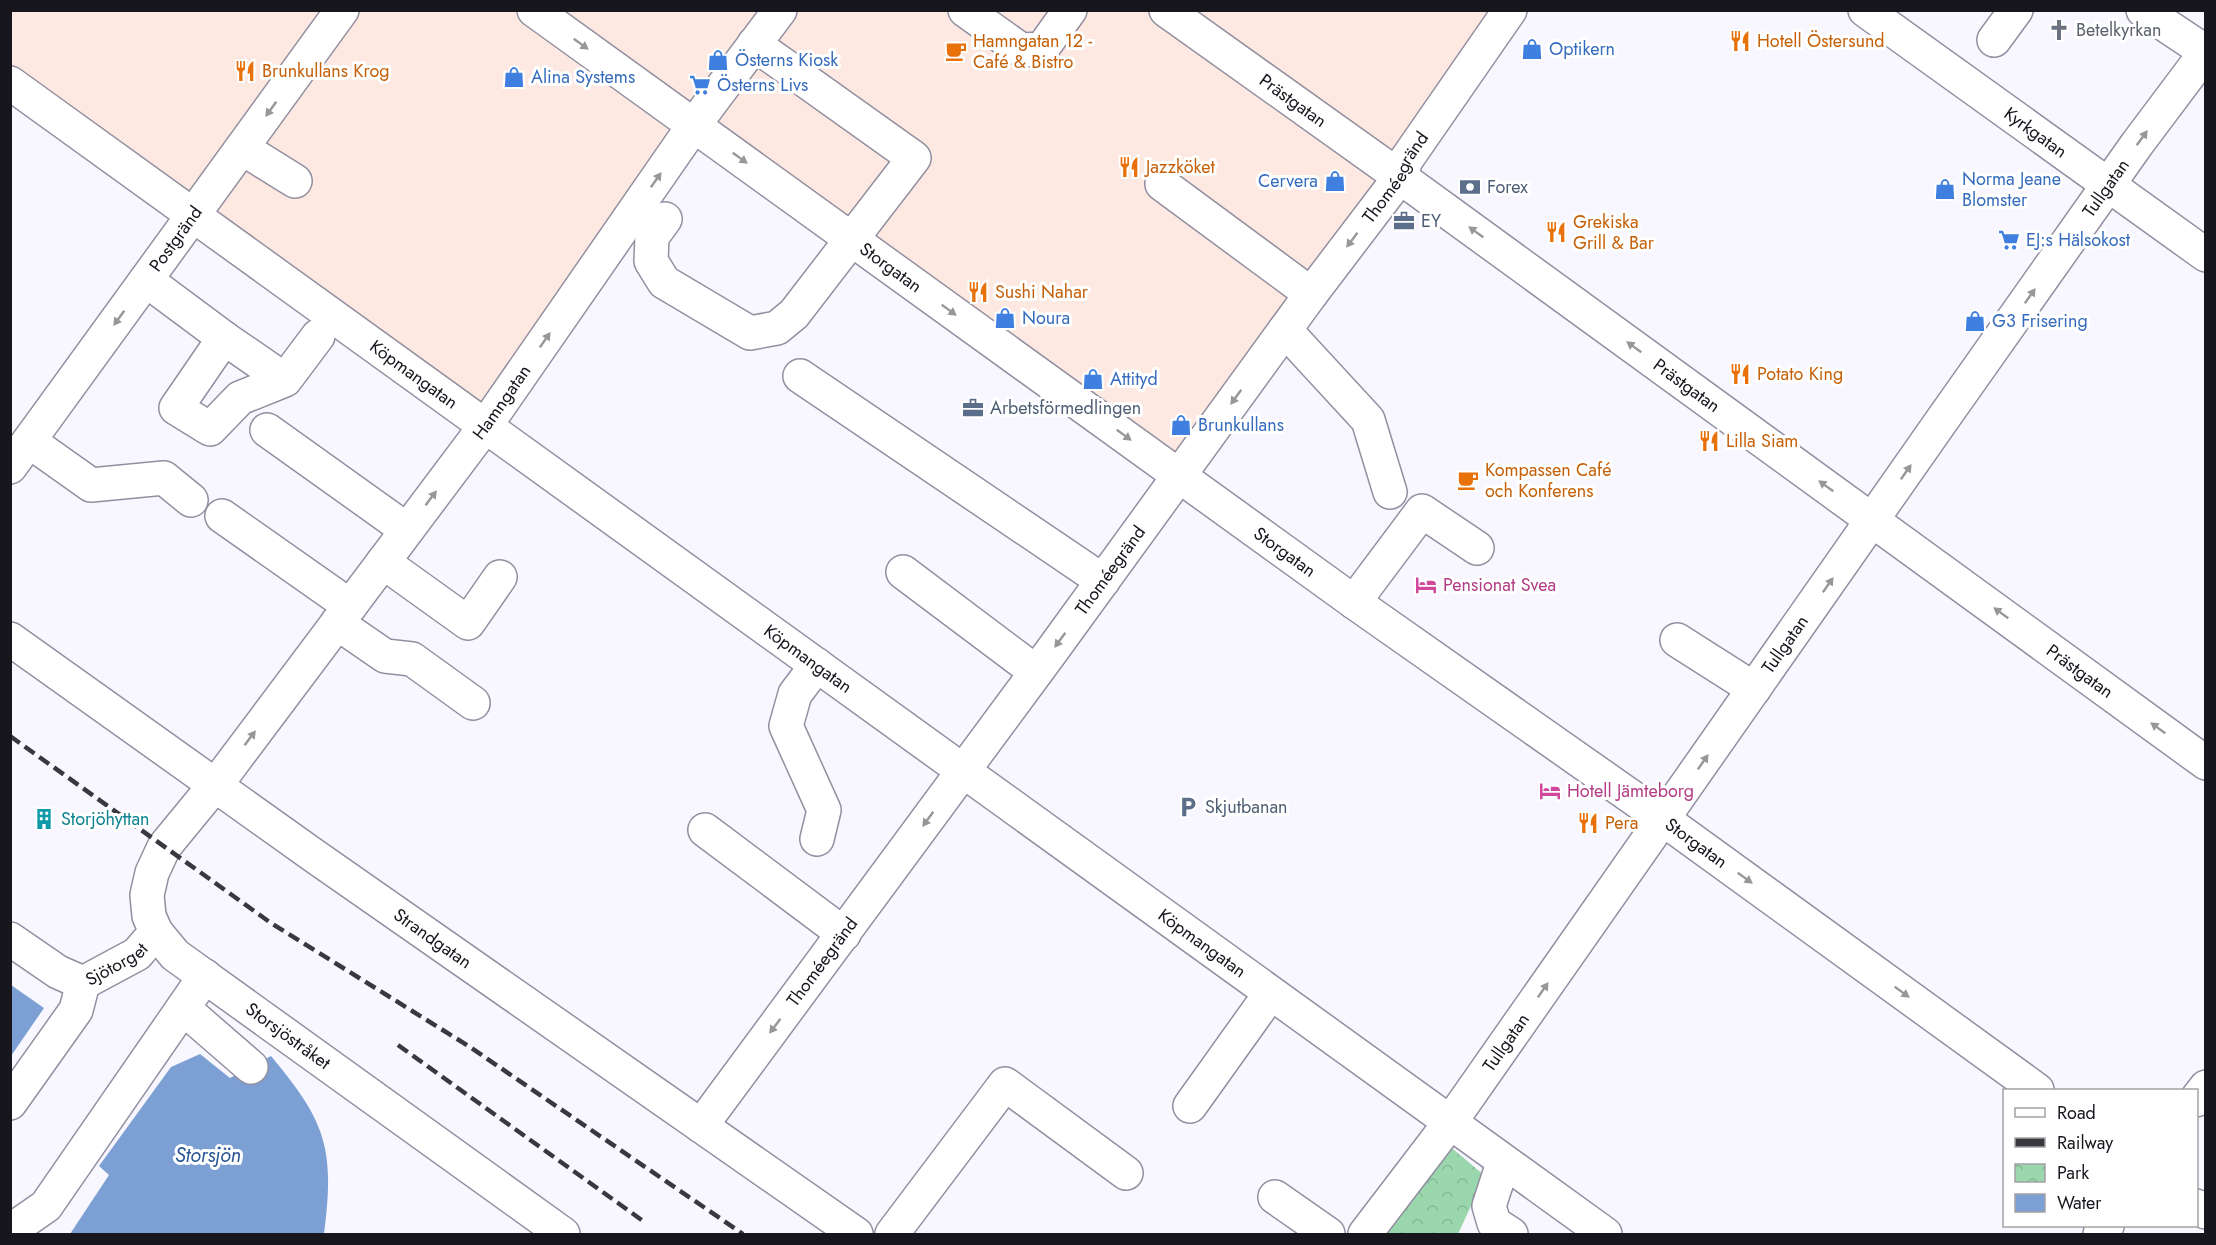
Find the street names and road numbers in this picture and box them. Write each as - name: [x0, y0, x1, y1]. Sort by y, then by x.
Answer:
- street label: Prästgatan: [1254, 68, 1332, 134]
- street label: Kyrkgatan: [1999, 101, 2073, 164]
- street label: Thoméegränd: [1356, 126, 1435, 229]
- street label: Tullgatan: [2076, 153, 2136, 222]
- street label: Postgränd: [143, 201, 208, 277]
- street label: Storgatan: [854, 236, 927, 299]
- street label: Köpmangatan: [364, 334, 463, 415]
- street label: Prästgatan: [1648, 352, 1726, 419]
- street label: Hamngatan: [466, 359, 537, 445]
- street label: Thoméegränd: [1069, 520, 1152, 621]
- street label: Storgatan: [1248, 521, 1321, 583]
- street label: Tullgatan: [1755, 610, 1815, 679]
- street label: Köpmangatan: [758, 618, 857, 700]
- street label: Prästgatan: [2041, 638, 2119, 705]
- street label: Storgatan: [1660, 812, 1733, 875]
- street label: Strandgatan: [388, 902, 477, 975]
- street label: Köpmangatan: [1153, 902, 1252, 984]
- street label: Thoméegränd: [780, 912, 864, 1012]
- street label: Sjötorget: [81, 937, 155, 992]
- street label: Storsjöstråket: [240, 996, 336, 1076]
- street label: Tullgatan: [1477, 1008, 1536, 1077]

